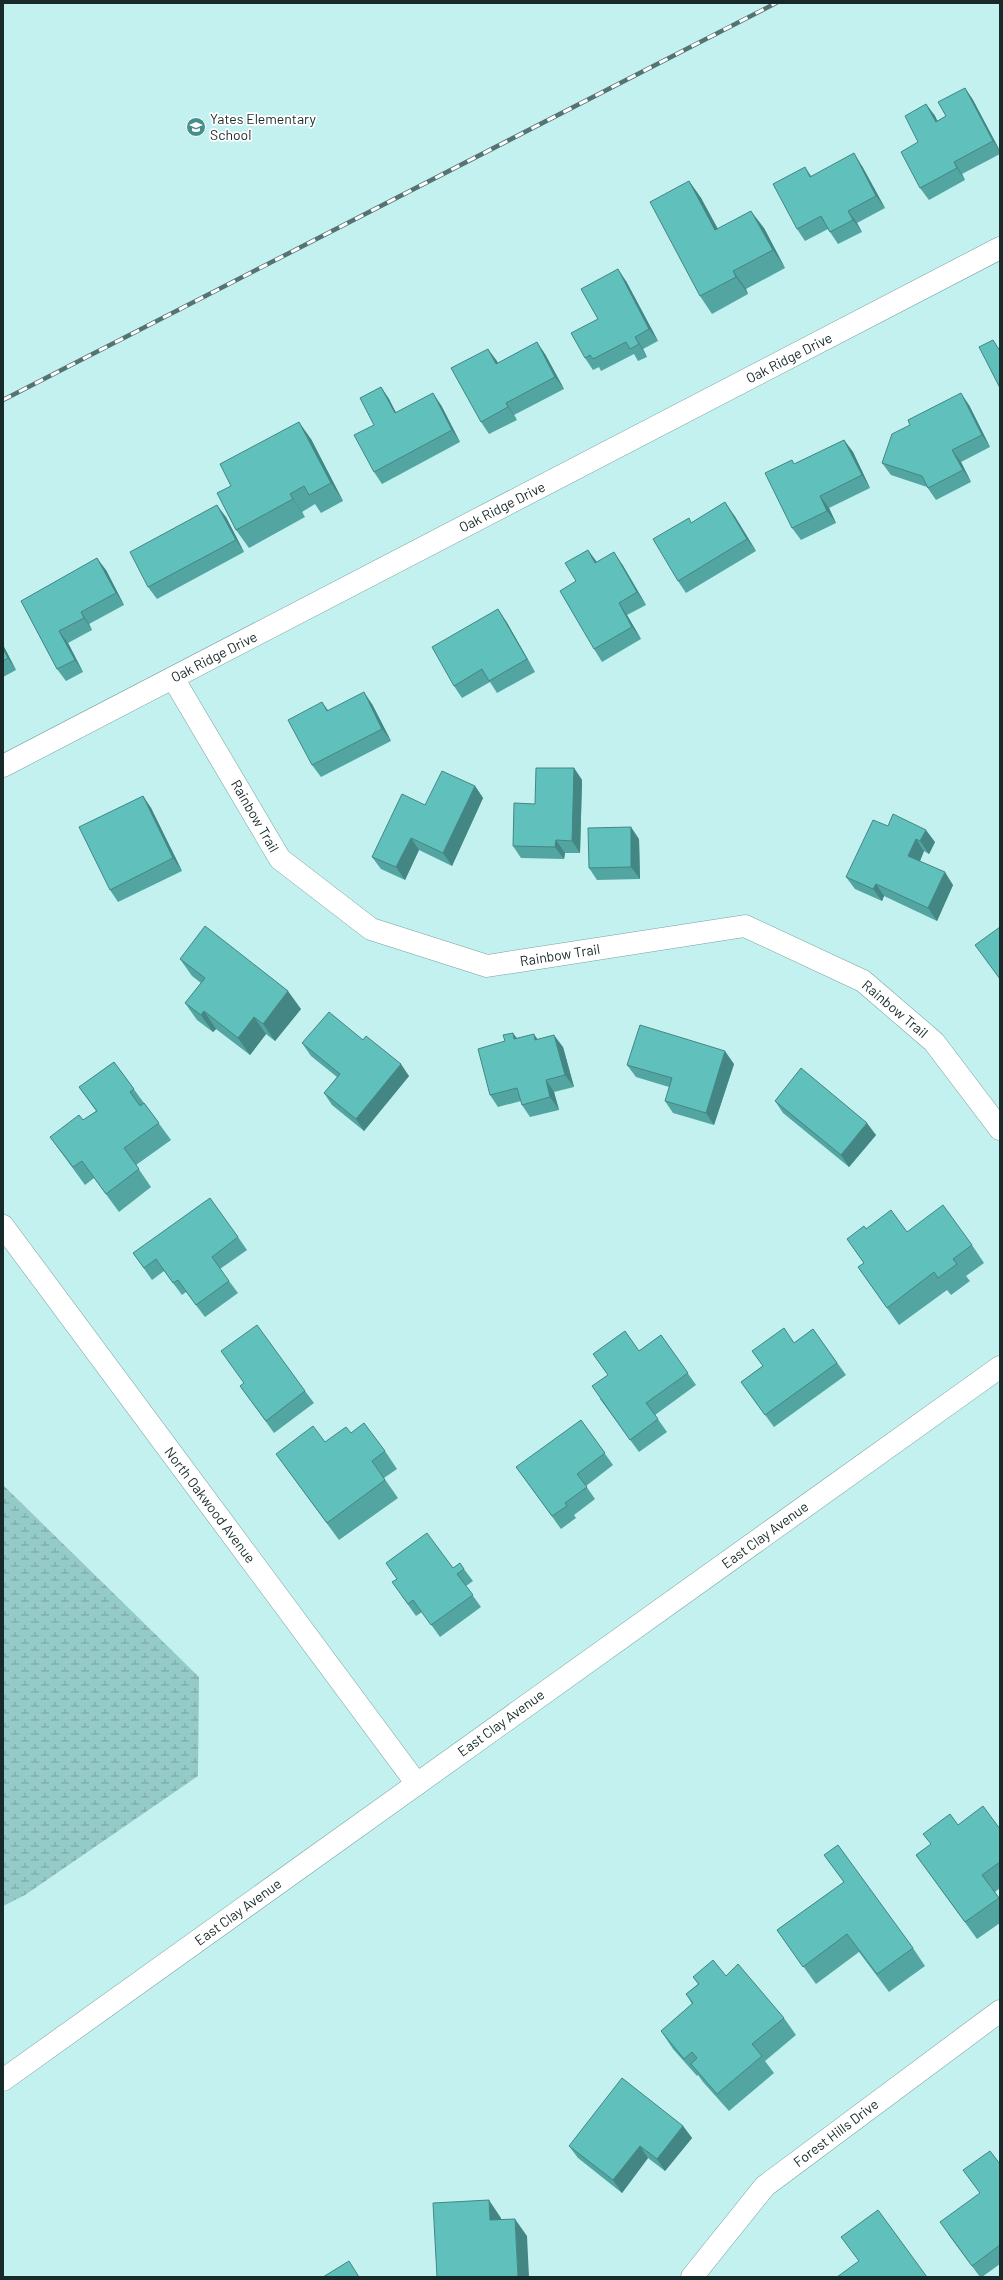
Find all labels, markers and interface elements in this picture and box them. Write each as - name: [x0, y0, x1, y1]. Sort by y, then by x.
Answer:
- place label: Yates Elementary School: [210, 110, 317, 143]
- school or university icon: Yates Elementary School: [185, 116, 207, 138]
- street label: Oak Ridge Drive: [743, 329, 835, 387]
- street label: Oak Ridge Drive: [456, 478, 548, 536]
- street label: Oak Ridge Drive: [168, 628, 260, 686]
- street label: Rainbow Trail: [228, 776, 283, 855]
- street label: Rainbow Trail: [519, 940, 601, 969]
- street label: Rainbow Trail: [859, 976, 932, 1041]
- street label: North Oakwood Avenue: [161, 1443, 260, 1566]
- street label: East Clay Avenue: [718, 1498, 811, 1572]
- street label: East Clay Avenue: [454, 1686, 547, 1760]
- street label: East Clay Avenue: [191, 1875, 284, 1949]
- street label: Forest Hills Drive: [790, 2095, 882, 2170]

